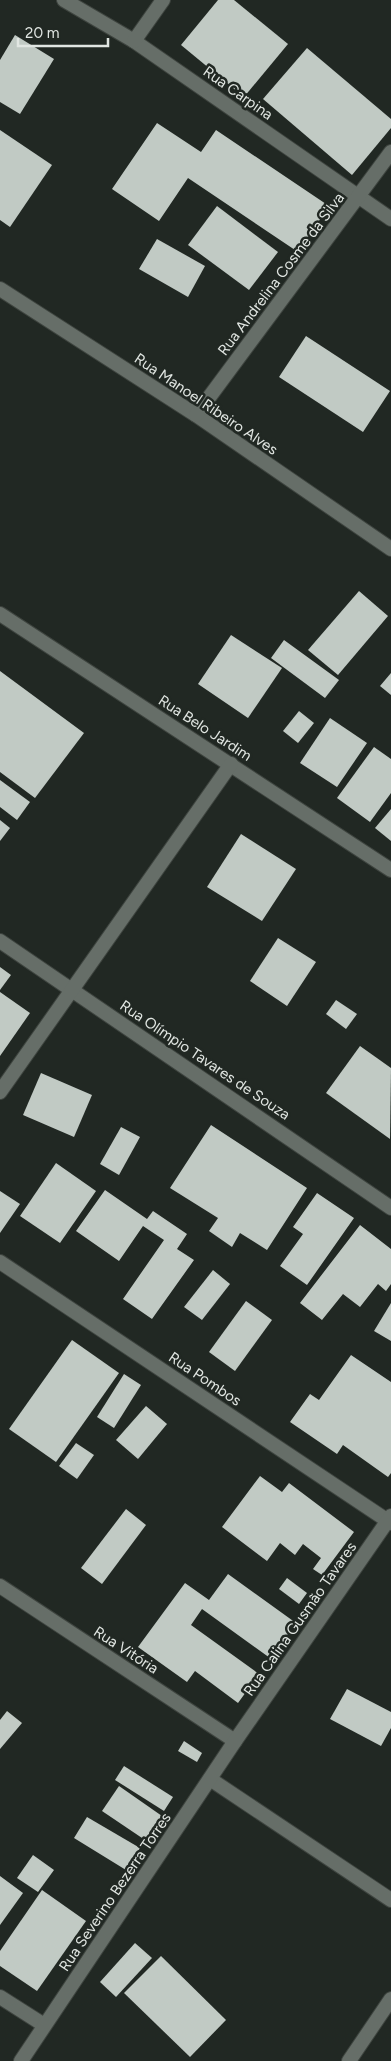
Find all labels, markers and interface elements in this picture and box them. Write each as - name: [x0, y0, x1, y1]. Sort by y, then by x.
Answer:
- scale bar: [18, 15, 108, 47]
- text: 20 m: [25, 24, 59, 42]
- street label: Rua Carpina: [200, 62, 276, 124]
- street label: Rua Andrelina Cosme da Silva: [214, 189, 348, 359]
- street label: Rua Manoel Ribeiro Alves: [131, 349, 281, 459]
- street label: Rua Belo Jardim: [155, 691, 255, 765]
- street label: Rua Olímpio Tavares de Souza: [117, 996, 293, 1124]
- street label: Rua Pombos: [165, 1348, 245, 1410]
- street label: Rua Calina Gusmão Tavares: [240, 1538, 360, 1700]
- street label: Rua Vitória: [90, 1622, 162, 1678]
- street label: Rua Severino Bezerra Torres: [55, 1809, 175, 1975]

